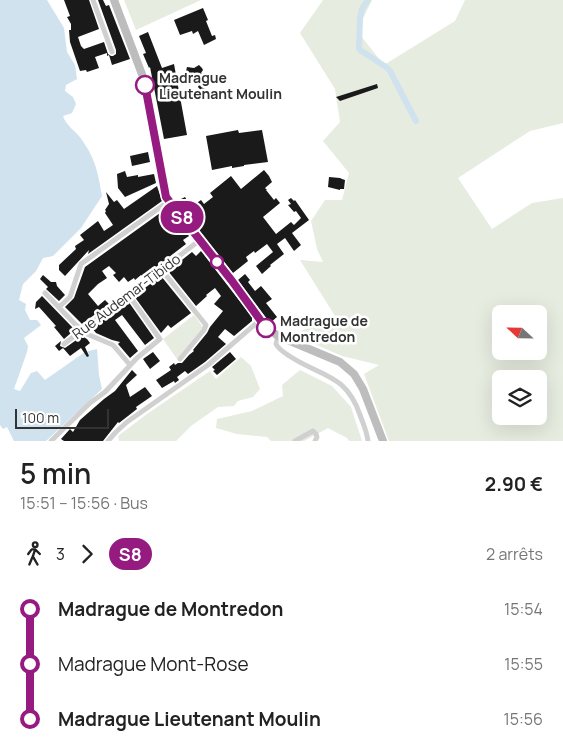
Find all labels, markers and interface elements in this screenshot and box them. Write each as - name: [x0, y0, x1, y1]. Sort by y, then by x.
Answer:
- place label: Madrague Lieutenant Moulin: [159, 68, 282, 103]
- marker: Madrague Lieutenant Moulin: [135, 75, 155, 95]
- line badge: S8: [160, 201, 204, 233]
- text: S8: [171, 205, 193, 229]
- street label: Rue Audemar-Tibido: [68, 249, 184, 343]
- unlabelled marker: [210, 255, 224, 269]
- north arrow: [492, 305, 548, 360]
- map controls: [492, 305, 547, 425]
- place label: Madrague de Montredon: [280, 311, 368, 346]
- marker: Madrague de Montredon: [256, 318, 276, 338]
- button: layers: [492, 370, 547, 425]
- scale bar: [15, 406, 109, 429]
- text: 100 m: [22, 408, 59, 427]
- text: 5 min: [20, 454, 91, 492]
- text: 2.90 €: [485, 471, 543, 497]
- text: 15:51 – 15:56 · Bus: [20, 492, 148, 514]
- icon: walk: [20, 540, 48, 568]
- icon: forward: [73, 540, 101, 568]
- text: S8: [119, 542, 142, 566]
- text: 3: [56, 543, 65, 565]
- text: 2 arrêts: [486, 543, 543, 565]
- text: Madrague de Montredon: [58, 596, 283, 622]
- text: 15:54: [504, 598, 543, 620]
- text: Madrague Mont-Rose: [58, 651, 249, 677]
- text: 15:55: [504, 653, 543, 675]
- text: Madrague Lieutenant Moulin: [58, 706, 321, 732]
- text: 15:56: [504, 708, 543, 730]

